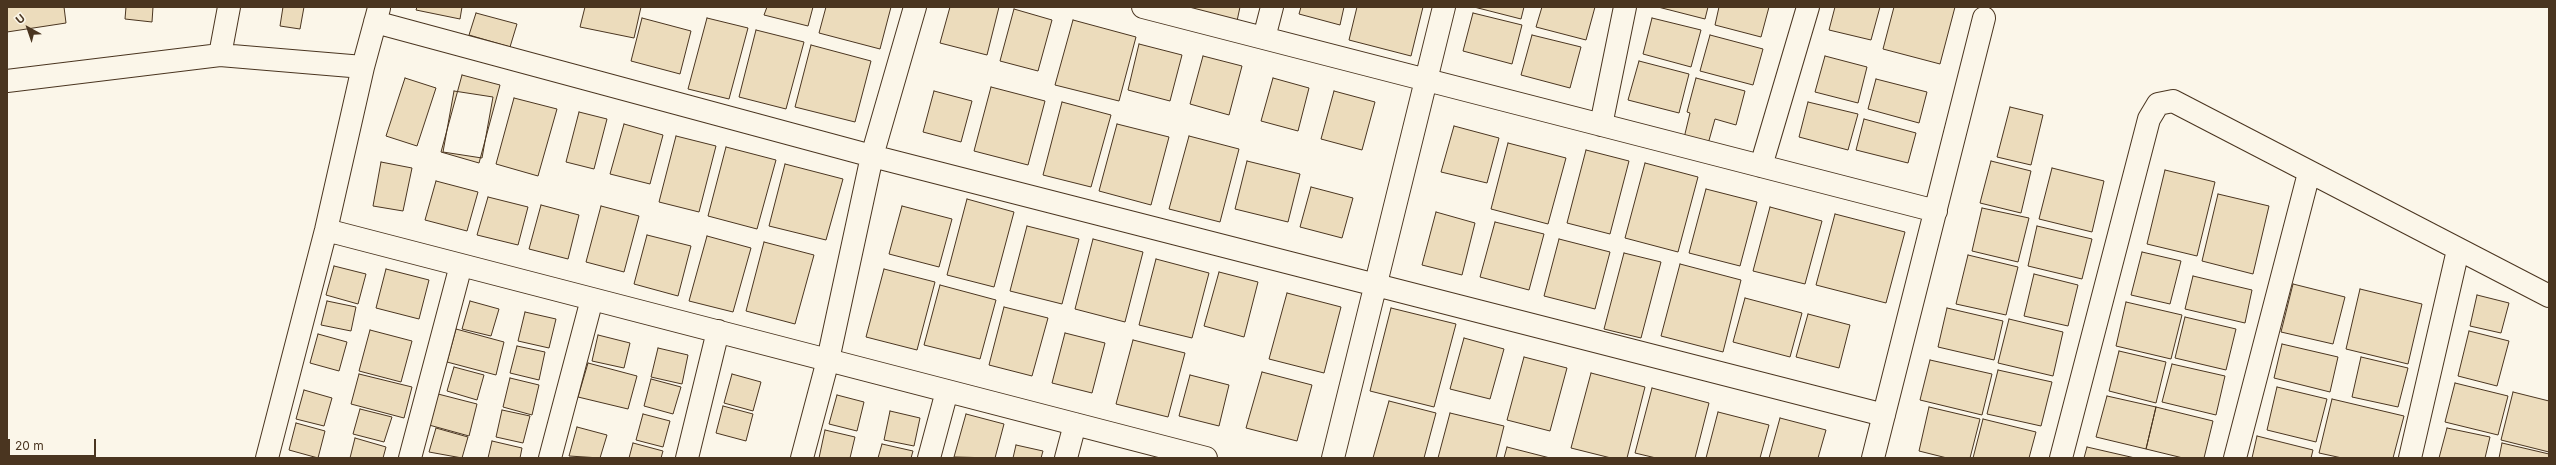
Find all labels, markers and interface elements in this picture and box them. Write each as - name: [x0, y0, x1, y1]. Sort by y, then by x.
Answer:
- north arrow: [8, 8, 48, 48]
- text: U: [13, 11, 28, 27]
- scale bar: [10, 431, 98, 457]
- text: 20 m: [15, 438, 44, 453]

